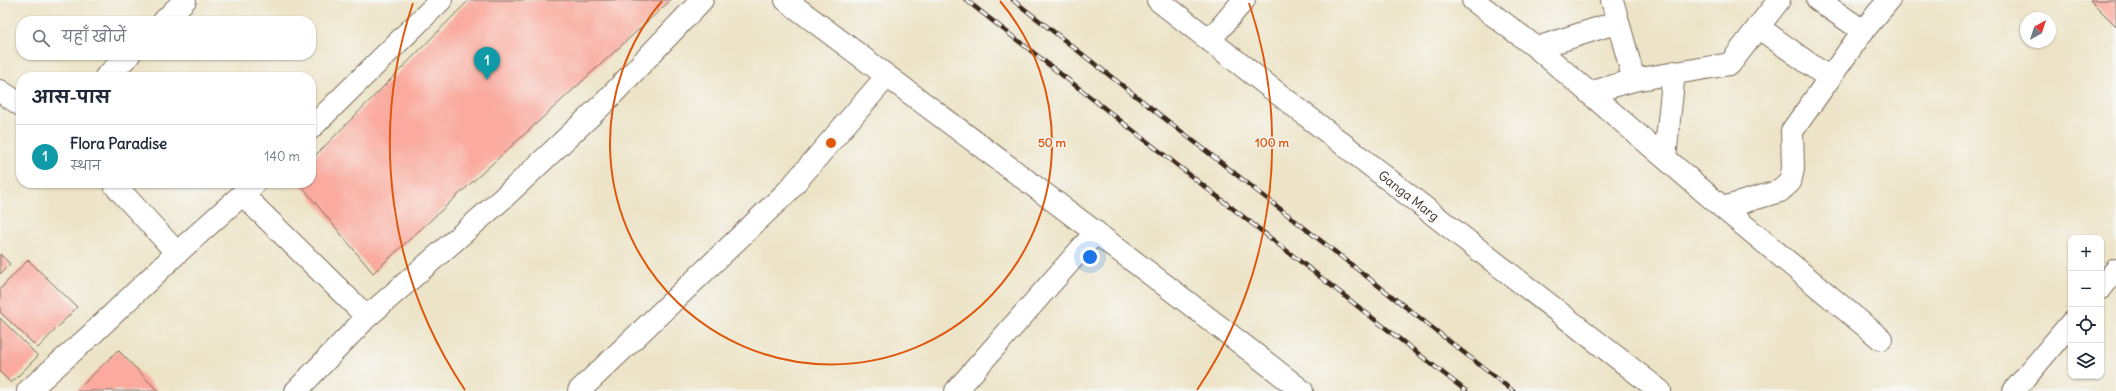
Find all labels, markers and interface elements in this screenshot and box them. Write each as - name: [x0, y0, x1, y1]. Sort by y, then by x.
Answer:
- north arrow: [2020, 12, 2056, 48]
- search box: [16, 16, 316, 60]
- icon: search: [30, 27, 52, 49]
- text: यहाँ खोजें: [62, 27, 126, 46]
- pin: 1: [474, 47, 500, 80]
- text: आस-पास: [32, 86, 110, 108]
- text: Flora Paradise: [70, 134, 167, 153]
- text: 50 m: [1038, 135, 1067, 150]
- text: 100 m: [1255, 135, 1289, 150]
- centre of rings: [824, 136, 838, 150]
- text: 1: [42, 148, 48, 165]
- text: 140 m: [264, 148, 300, 165]
- text: स्थान: [70, 157, 101, 174]
- street label: Ganga Marg: [1375, 167, 1442, 225]
- map controls: [2068, 235, 2104, 379]
- button: +: [2068, 235, 2104, 271]
- your location: [1080, 247, 1100, 267]
- button: −: [2068, 271, 2104, 307]
- button: locate: [2068, 307, 2104, 343]
- button: layers: [2068, 343, 2104, 379]

